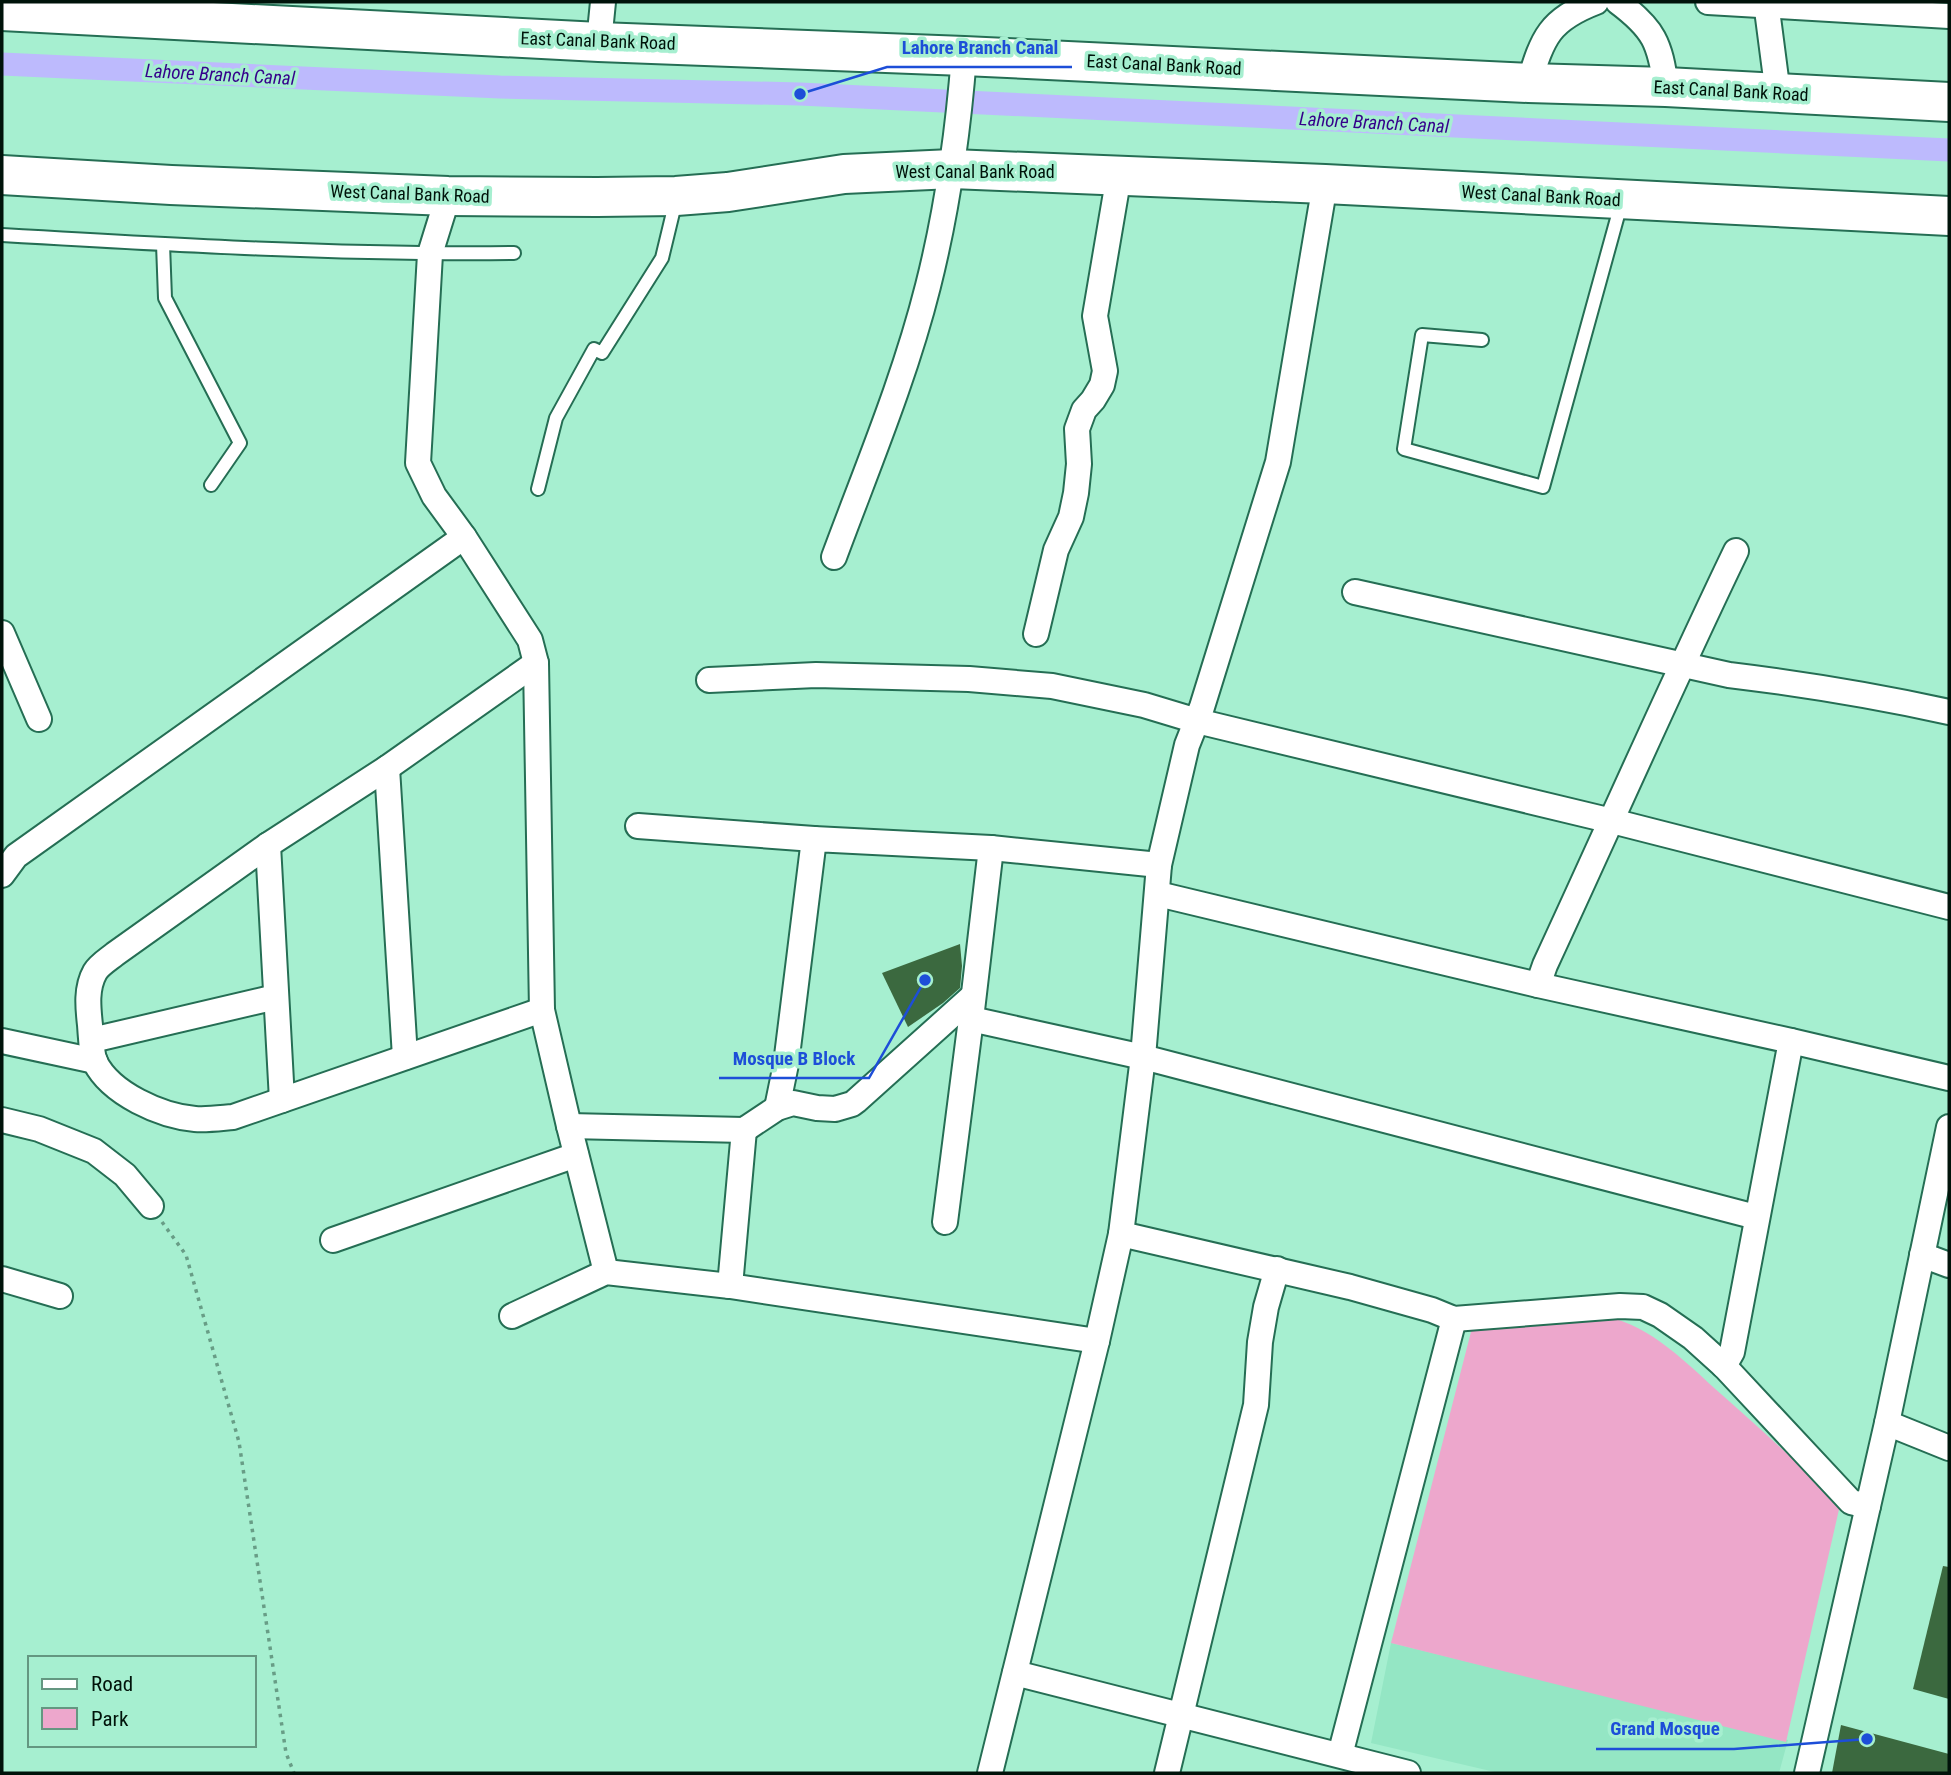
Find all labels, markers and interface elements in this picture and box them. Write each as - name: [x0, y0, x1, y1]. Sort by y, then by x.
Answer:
- street label: East Canal Bank Road: [520, 27, 676, 54]
- callout: Lahore Branch Canal: [887, 27, 1072, 67]
- text: Lahore Branch Canal: [902, 36, 1058, 59]
- street label: East Canal Bank Road: [1086, 50, 1242, 79]
- water label: Lahore Branch Canal: [144, 59, 296, 90]
- street label: East Canal Bank Road: [1653, 76, 1809, 105]
- water label: Lahore Branch Canal: [1298, 107, 1450, 138]
- street label: West Canal Bank Road: [895, 161, 1055, 182]
- street label: West Canal Bank Road: [330, 180, 490, 207]
- street label: West Canal Bank Road: [1461, 181, 1621, 210]
- callout: Mosque B Block: [719, 1038, 869, 1078]
- text: Mosque B Block: [733, 1047, 856, 1070]
- legend: [28, 1656, 256, 1747]
- text: Road: [91, 1672, 133, 1696]
- text: Park: [91, 1707, 129, 1731]
- callout: Grand Mosque: [1596, 1709, 1734, 1749]
- text: Grand Mosque: [1610, 1717, 1720, 1740]

